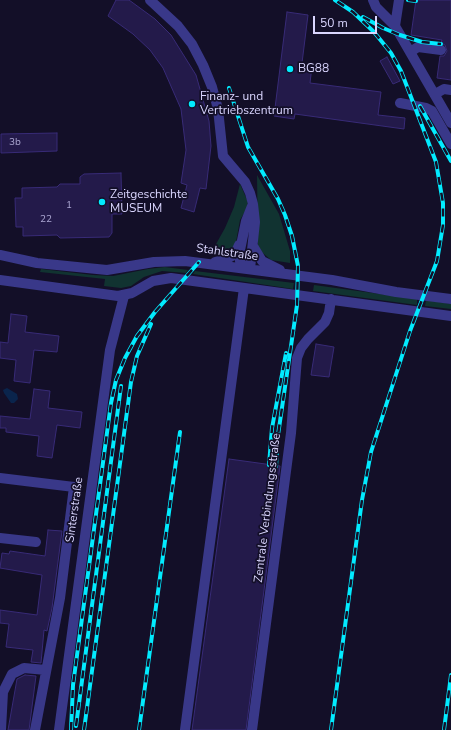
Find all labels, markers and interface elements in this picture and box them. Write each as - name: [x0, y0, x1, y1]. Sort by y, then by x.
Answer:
- scale bar: [315, 8, 379, 34]
- text: 50 m: [320, 15, 348, 31]
- place label: BG88: [298, 62, 329, 76]
- marker: BG88: [285, 64, 295, 74]
- place label: Finanz- und Vertriebszentrum: [200, 90, 293, 118]
- marker: Finanz- und Vertriebszentrum: [187, 99, 197, 109]
- house number: 3b: [9, 137, 21, 149]
- place label: Zeitgeschichte MUSEUM: [110, 188, 187, 216]
- marker: Zeitgeschichte MUSEUM: [97, 197, 107, 207]
- house number: 1: [66, 200, 72, 212]
- house number: 22: [40, 214, 52, 226]
- street label: Stahlstraße: [195, 242, 259, 264]
- street label: Zentrale Verbindungsstraße: [252, 433, 284, 583]
- street label: Sinterstraße: [63, 476, 87, 544]

